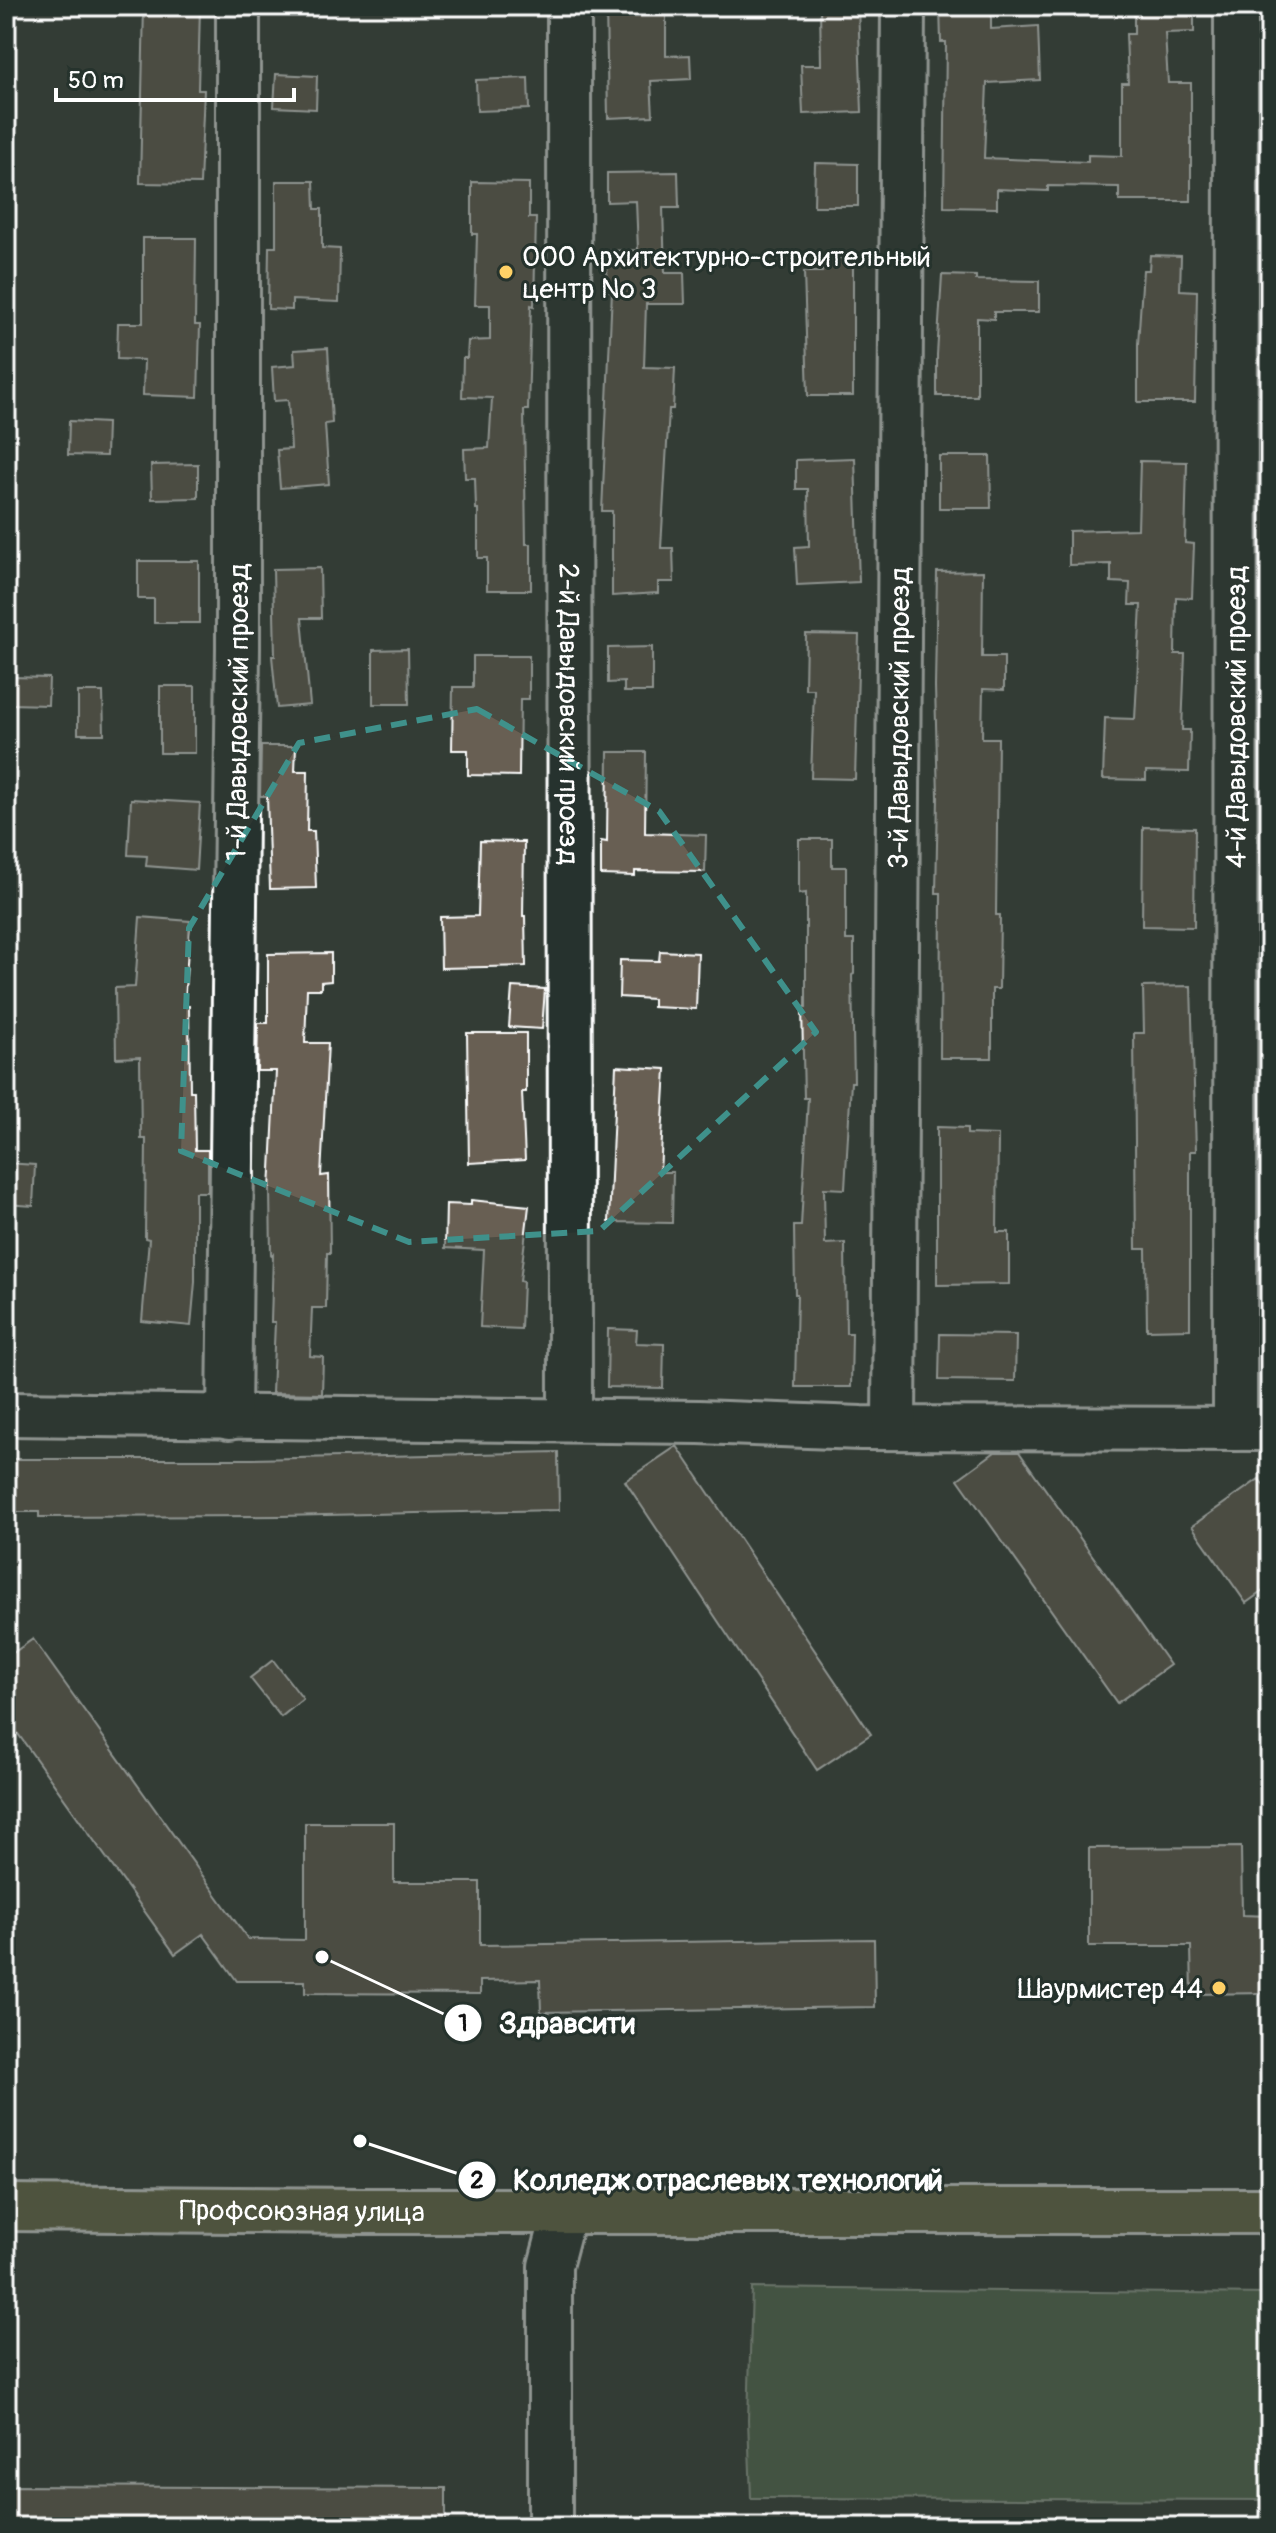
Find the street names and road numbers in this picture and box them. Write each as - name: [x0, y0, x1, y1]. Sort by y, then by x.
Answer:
- street label: 1-й Давыдовский проезд: [220, 563, 257, 861]
- street label: 2-й Давыдовский проезд: [550, 563, 586, 865]
- street label: 4-й Давыдовский проезд: [1219, 566, 1255, 868]
- street label: 3-й Давыдовский проезд: [882, 567, 918, 869]
- street label: Профсоюзная улица: [179, 2193, 425, 2230]

